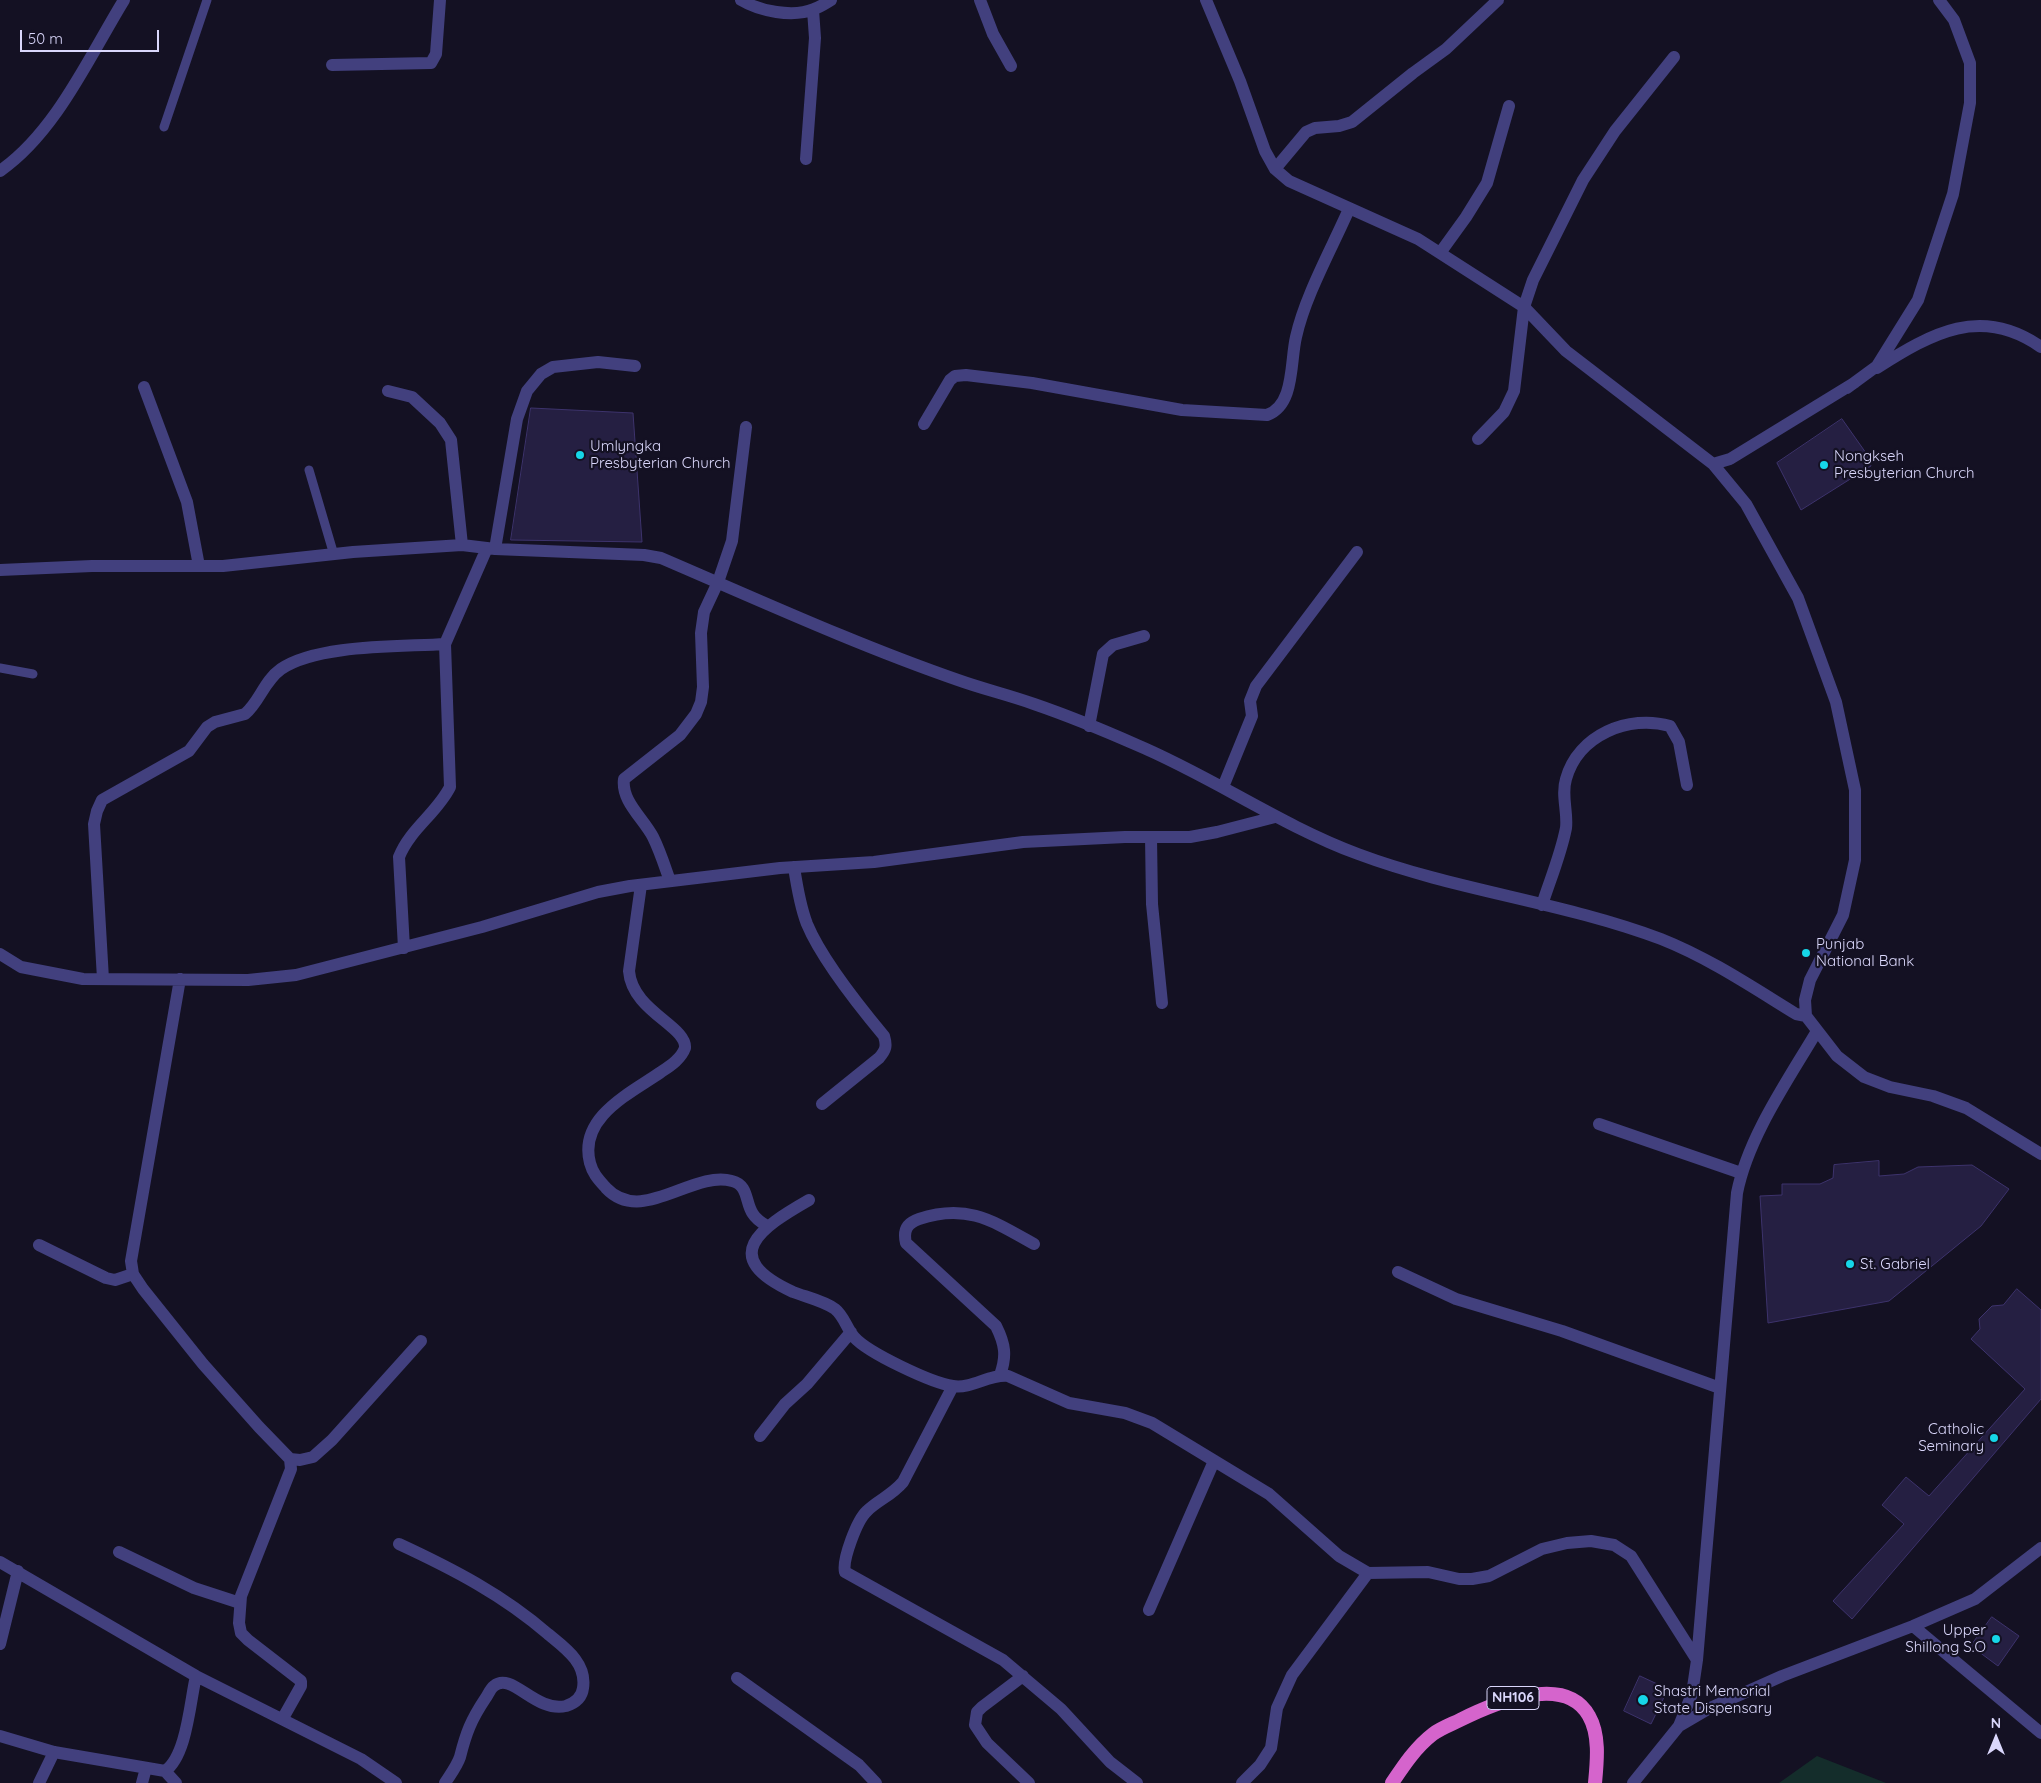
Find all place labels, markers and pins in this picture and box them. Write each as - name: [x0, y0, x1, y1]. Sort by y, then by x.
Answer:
- place label: Umlyngka Presbyterian Church: [590, 437, 730, 472]
- place label: Nongkseh Presbyterian Church: [1834, 447, 1974, 482]
- marker: Umlyngka Presbyterian Church: [574, 449, 586, 461]
- marker: Nongkseh Presbyterian Church: [1818, 459, 1830, 471]
- place label: Punjab National Bank: [1816, 935, 1914, 970]
- marker: Punjab National Bank: [1800, 947, 1812, 959]
- place label: St. Gabriel: [1860, 1255, 1930, 1273]
- marker: St. Gabriel: [1844, 1258, 1856, 1270]
- place label: Catholic Seminary: [1918, 1420, 1984, 1455]
- marker: Catholic Seminary: [1988, 1432, 2000, 1444]
- place label: Upper Shillong S.O: [1905, 1621, 1986, 1656]
- marker: Upper Shillong S.O: [1990, 1633, 2002, 1645]
- place label: Shastri Memorial State Dispensary: [1654, 1682, 1772, 1717]
- marker: Shastri Memorial State Dispensary: [1636, 1693, 1650, 1707]

